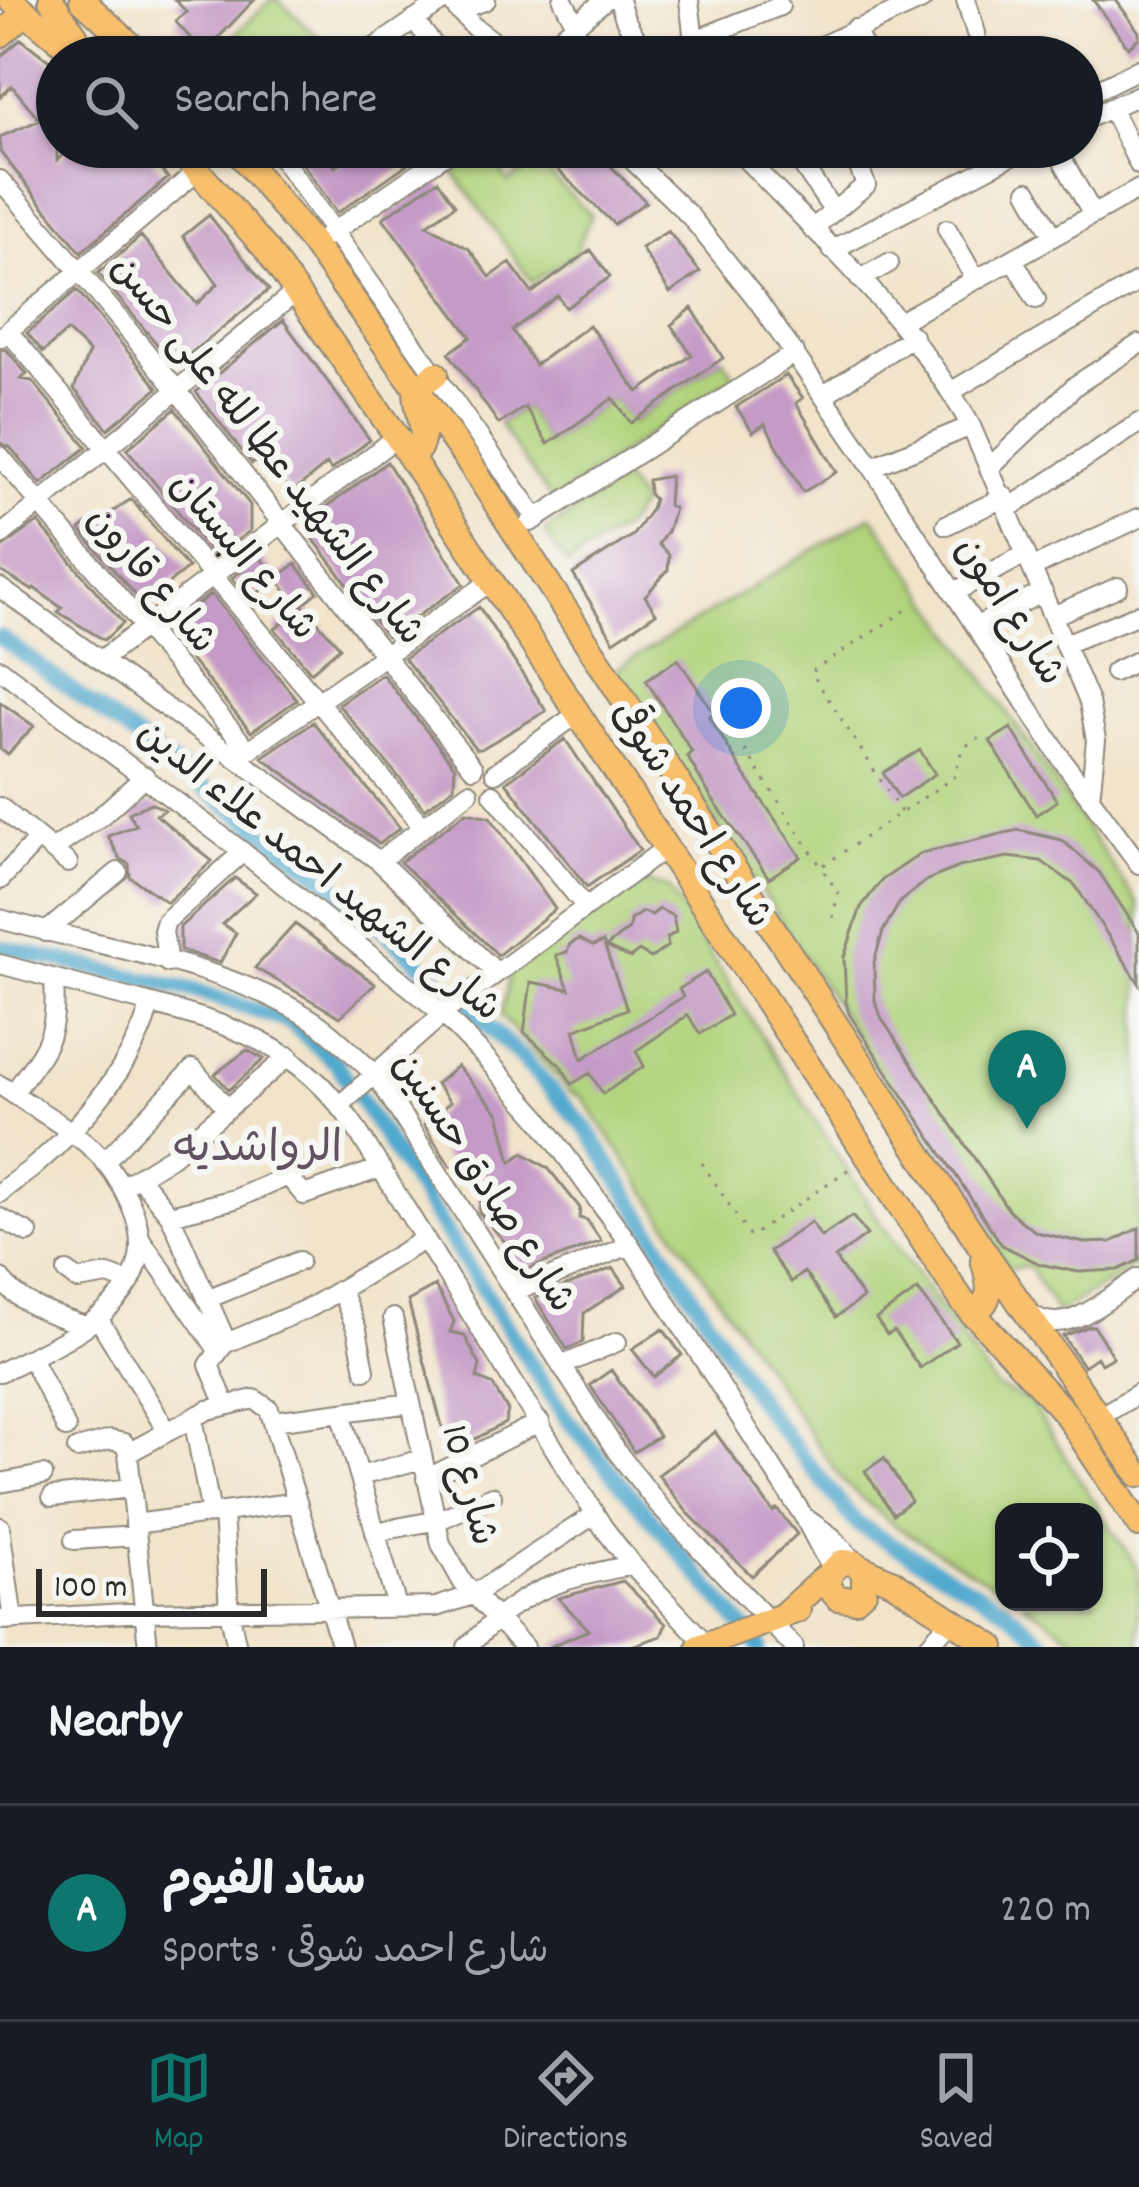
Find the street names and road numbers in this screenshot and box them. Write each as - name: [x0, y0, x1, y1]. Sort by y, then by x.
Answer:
- street label: شارع الشهيد عطا لله على حسن: [95, 245, 435, 659]
- street label: شارع البستان: [154, 462, 328, 654]
- street label: شارع قارون: [71, 496, 227, 668]
- street label: شارع امون: [938, 528, 1076, 698]
- street label: شارع احمد شوقى: [595, 690, 785, 941]
- street label: شارع الشهيد احمد علاء الدين: [123, 709, 511, 1037]
- street label: شارع صادق حسنين: [376, 1042, 586, 1326]
- street label: شارع 10: [424, 1419, 508, 1553]

